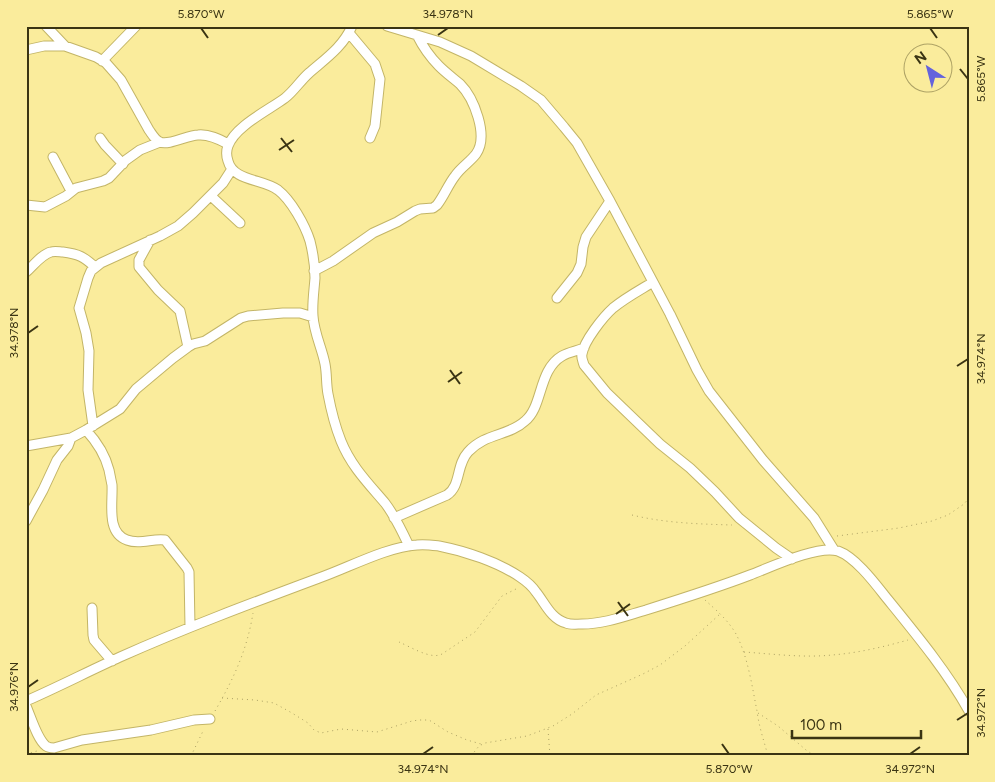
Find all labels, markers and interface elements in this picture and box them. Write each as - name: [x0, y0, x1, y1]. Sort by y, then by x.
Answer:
- text: 5.870°W: [178, 7, 225, 21]
- text: 34.978°N: [423, 7, 473, 21]
- text: 5.865°W: [907, 7, 954, 21]
- north arrow: [902, 42, 952, 92]
- text: N: [911, 48, 930, 68]
- text: 5.865°W: [974, 55, 988, 102]
- text: 34.978°N: [7, 308, 21, 358]
- text: 34.974°N: [974, 334, 988, 384]
- text: 34.976°N: [7, 662, 21, 712]
- text: 34.972°N: [974, 688, 988, 738]
- scale bar: [792, 707, 921, 739]
- text: 100 m: [800, 716, 842, 734]
- text: 34.974°N: [398, 762, 448, 776]
- text: 5.870°W: [706, 762, 753, 776]
- text: 34.972°N: [885, 762, 935, 776]

